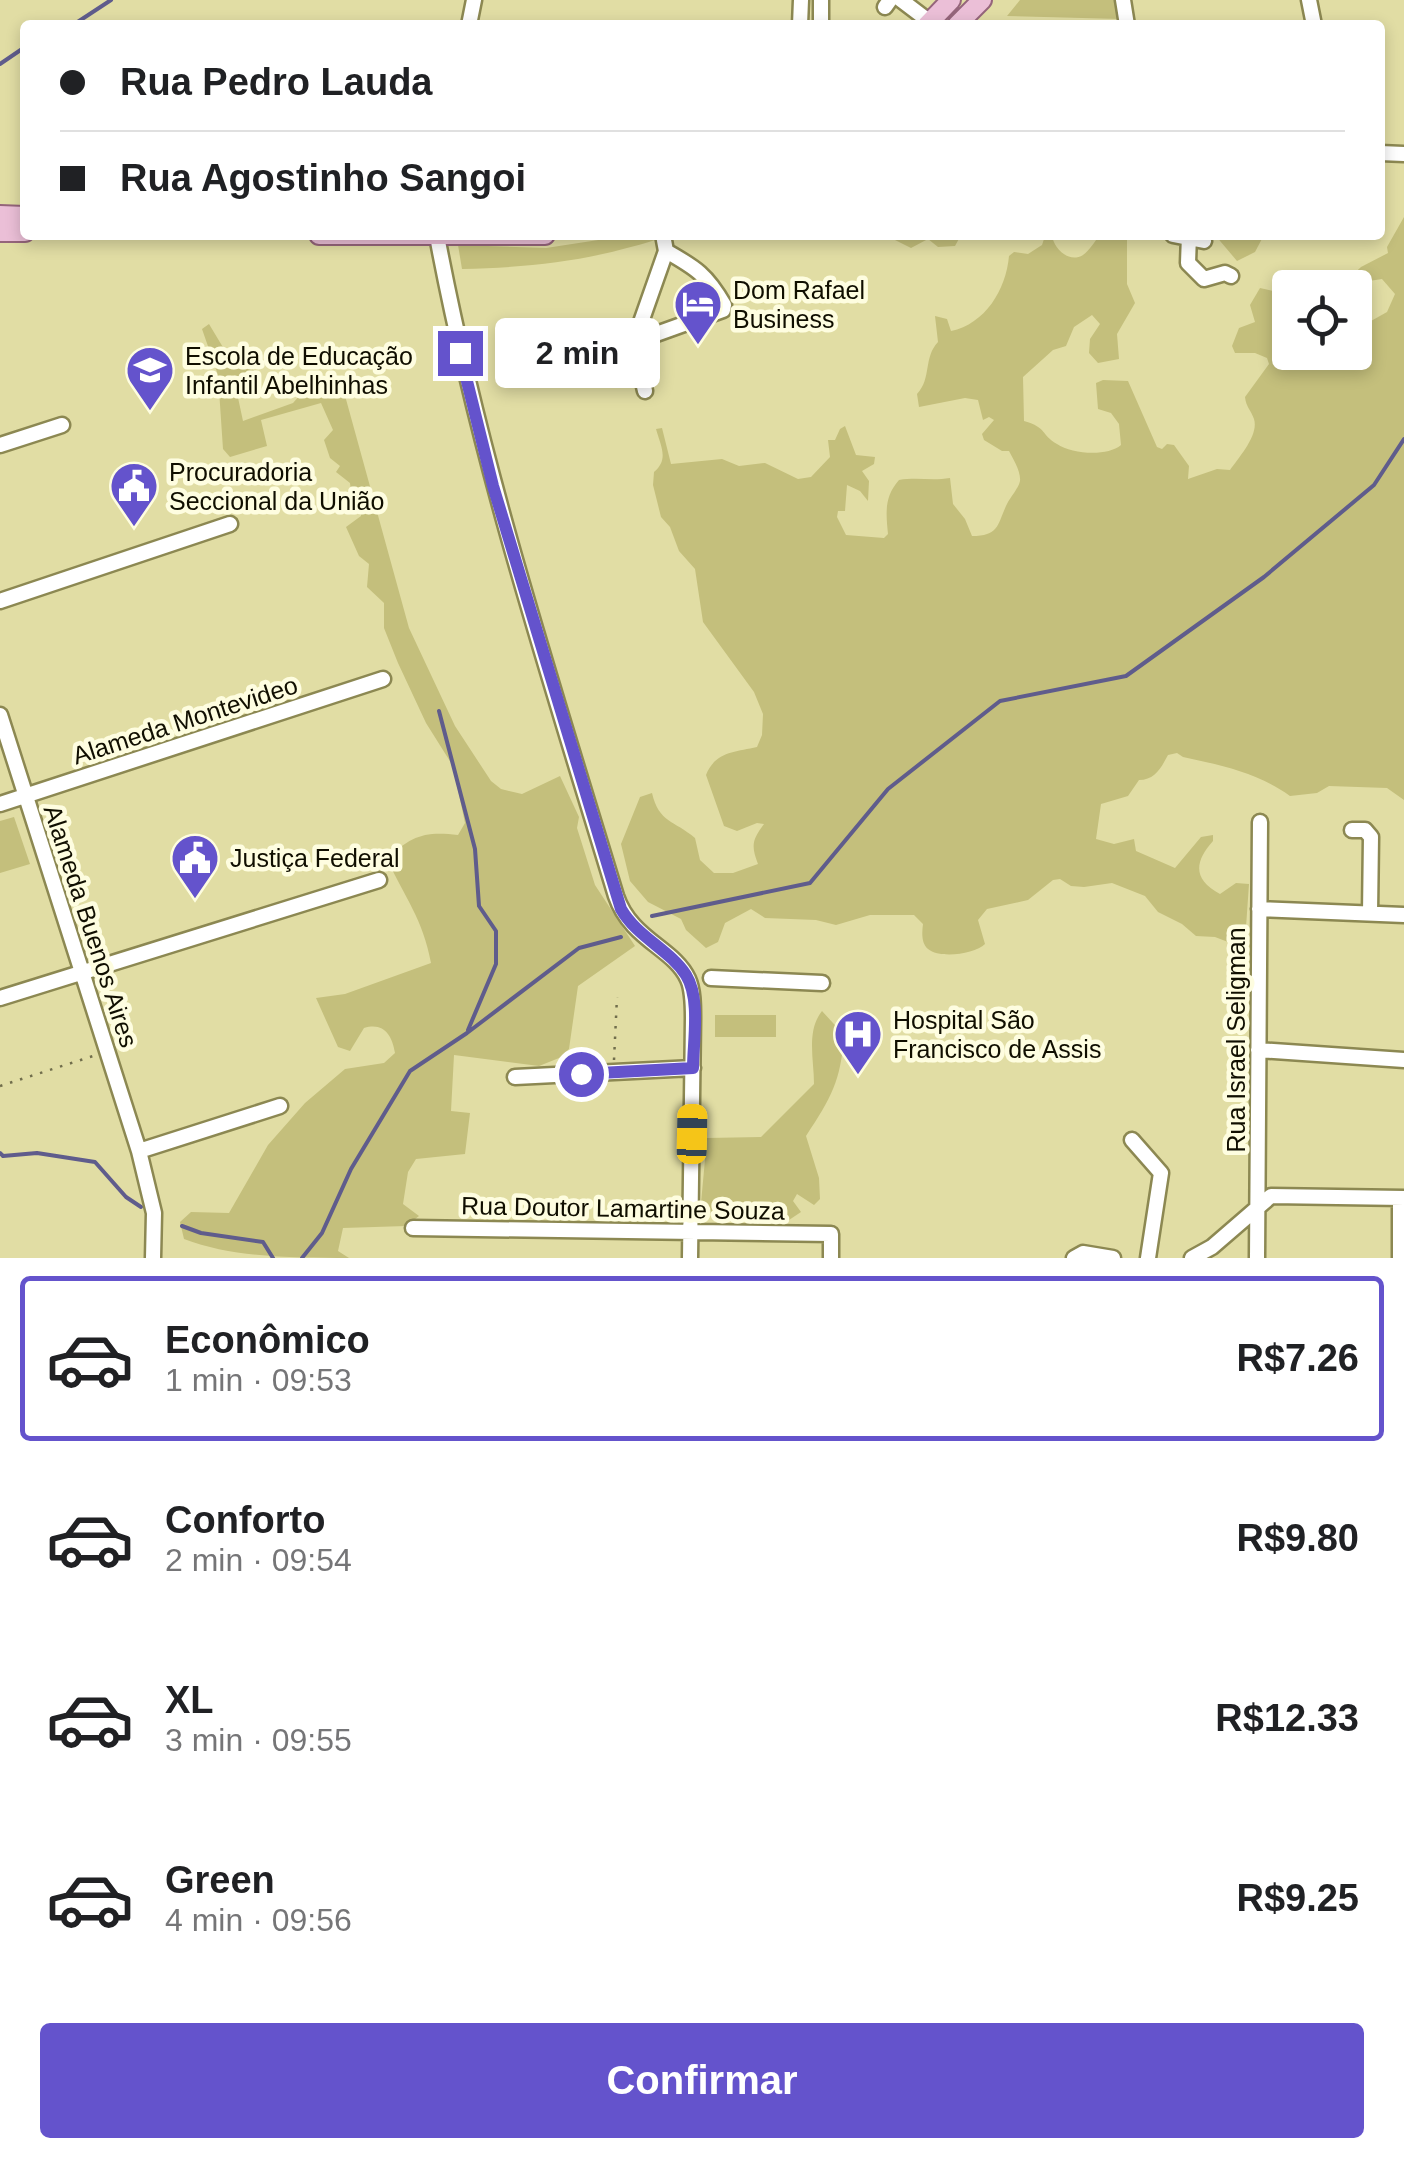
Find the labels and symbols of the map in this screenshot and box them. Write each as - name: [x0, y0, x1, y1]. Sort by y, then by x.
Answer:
- place label: Dom Rafael Business: [733, 276, 865, 333]
- hotel icon: Dom Rafael Business: [672, 278, 724, 346]
- callout: 2 min: [495, 318, 660, 388]
- route end: [438, 331, 483, 376]
- place label: Escola de Educação Infantil Abelhinhas: [185, 342, 413, 399]
- school or university icon: Escola de Educação Infantil Abelhinhas: [124, 344, 176, 412]
- place label: Procuradoria Seccional da União: [169, 458, 384, 515]
- public building icon: Procuradoria Seccional da União: [108, 460, 160, 528]
- street label: Alameda Montevideo: [69, 670, 301, 770]
- street label: Alameda Buenos Aires: [39, 801, 143, 1051]
- public building icon: Justiça Federal: [169, 832, 221, 900]
- place label: Justiça Federal: [230, 844, 400, 872]
- street label: Rua Israel Seligman: [1222, 927, 1250, 1153]
- place label: Hospital São Francisco de Assis: [893, 1006, 1101, 1063]
- hospital icon: Hospital São Francisco de Assis: [832, 1008, 884, 1076]
- route start: [559, 1052, 604, 1097]
- car: [676, 1104, 708, 1164]
- street label: Rua Doutor Lamartine Souza: [461, 1191, 785, 1225]

